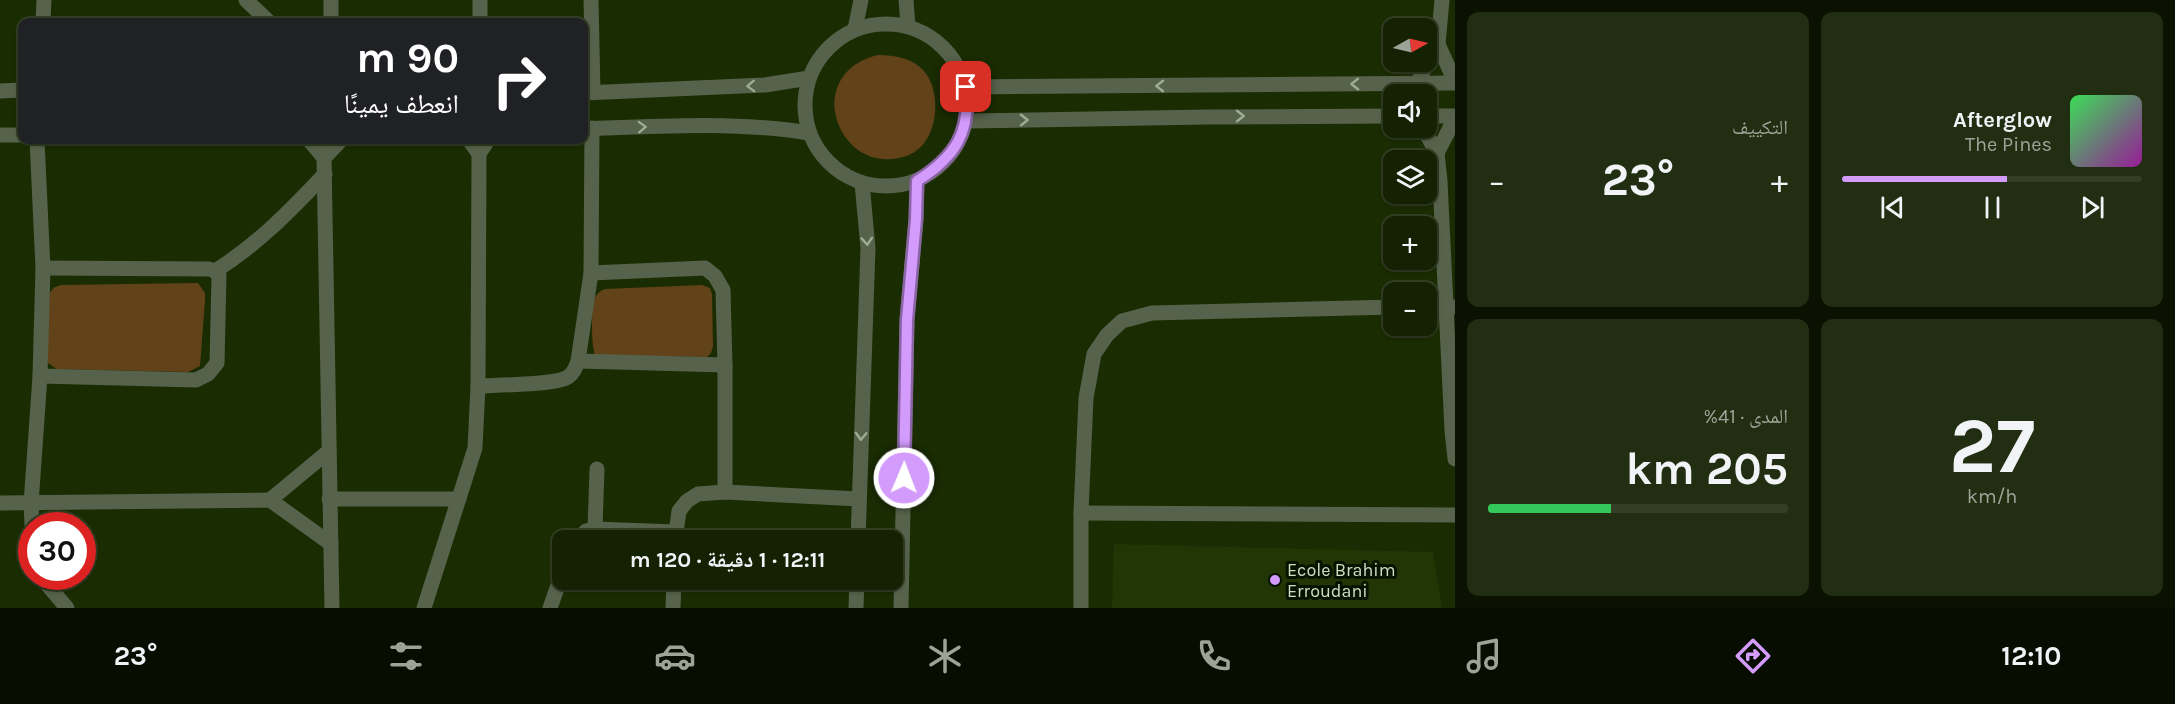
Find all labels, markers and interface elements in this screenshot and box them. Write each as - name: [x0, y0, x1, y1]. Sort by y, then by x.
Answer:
- north arrow: [1383, 18, 1437, 72]
- map controls: [1383, 18, 1437, 336]
- text: 90 m: [356, 33, 459, 83]
- icon: right: [480, 42, 558, 120]
- pin: [940, 61, 991, 112]
- icon: arrive: [949, 70, 982, 103]
- one-way arrow: [1350, 77, 1359, 90]
- one-way arrow: [746, 79, 755, 92]
- one-way arrow: [1155, 80, 1164, 92]
- button: sound: [1383, 84, 1437, 138]
- text: انعطف يمينًا: [344, 88, 459, 120]
- text: Afterglow: [1953, 107, 2052, 133]
- one-way arrow: [1236, 110, 1245, 122]
- one-way arrow: [1020, 113, 1029, 126]
- text: التكييف: [1732, 116, 1788, 139]
- one-way arrow: [637, 120, 646, 133]
- text: The Pines: [1965, 133, 2052, 156]
- button: layers: [1383, 150, 1437, 204]
- text: 23°: [1602, 154, 1674, 206]
- text: −: [1488, 162, 1505, 200]
- text: +: [1771, 162, 1788, 200]
- icon: previous: [1876, 191, 1909, 224]
- icon: pause: [1976, 191, 2009, 224]
- icon: next: [2076, 191, 2109, 224]
- button: +: [1383, 216, 1437, 270]
- one-way arrow: [860, 237, 873, 246]
- button: −: [1383, 282, 1437, 336]
- text: 27: [1949, 400, 2035, 492]
- text: المدى · 41%: [1704, 405, 1788, 428]
- one-way arrow: [855, 432, 868, 441]
- text: 205 km: [1625, 443, 1788, 495]
- position arrow: [872, 446, 936, 510]
- text: km/h: [1967, 485, 2017, 508]
- speed limit sign: 30: [18, 512, 96, 590]
- text: 12:11 · 1 دقيقة · 120 m: [630, 547, 825, 573]
- place label: Ecole Brahim Erroudani: [1287, 559, 1395, 602]
- marker: Ecole Brahim Erroudani: [1268, 573, 1282, 587]
- icon: filters: [385, 635, 427, 677]
- icon: car: [654, 635, 696, 677]
- icon: climate: [924, 635, 966, 677]
- icon: phone: [1193, 635, 1235, 677]
- icon: music: [1463, 635, 1505, 677]
- icon: directions: [1732, 635, 1774, 677]
- text: 23°: [114, 640, 157, 672]
- text: 12:10: [2001, 640, 2061, 672]

